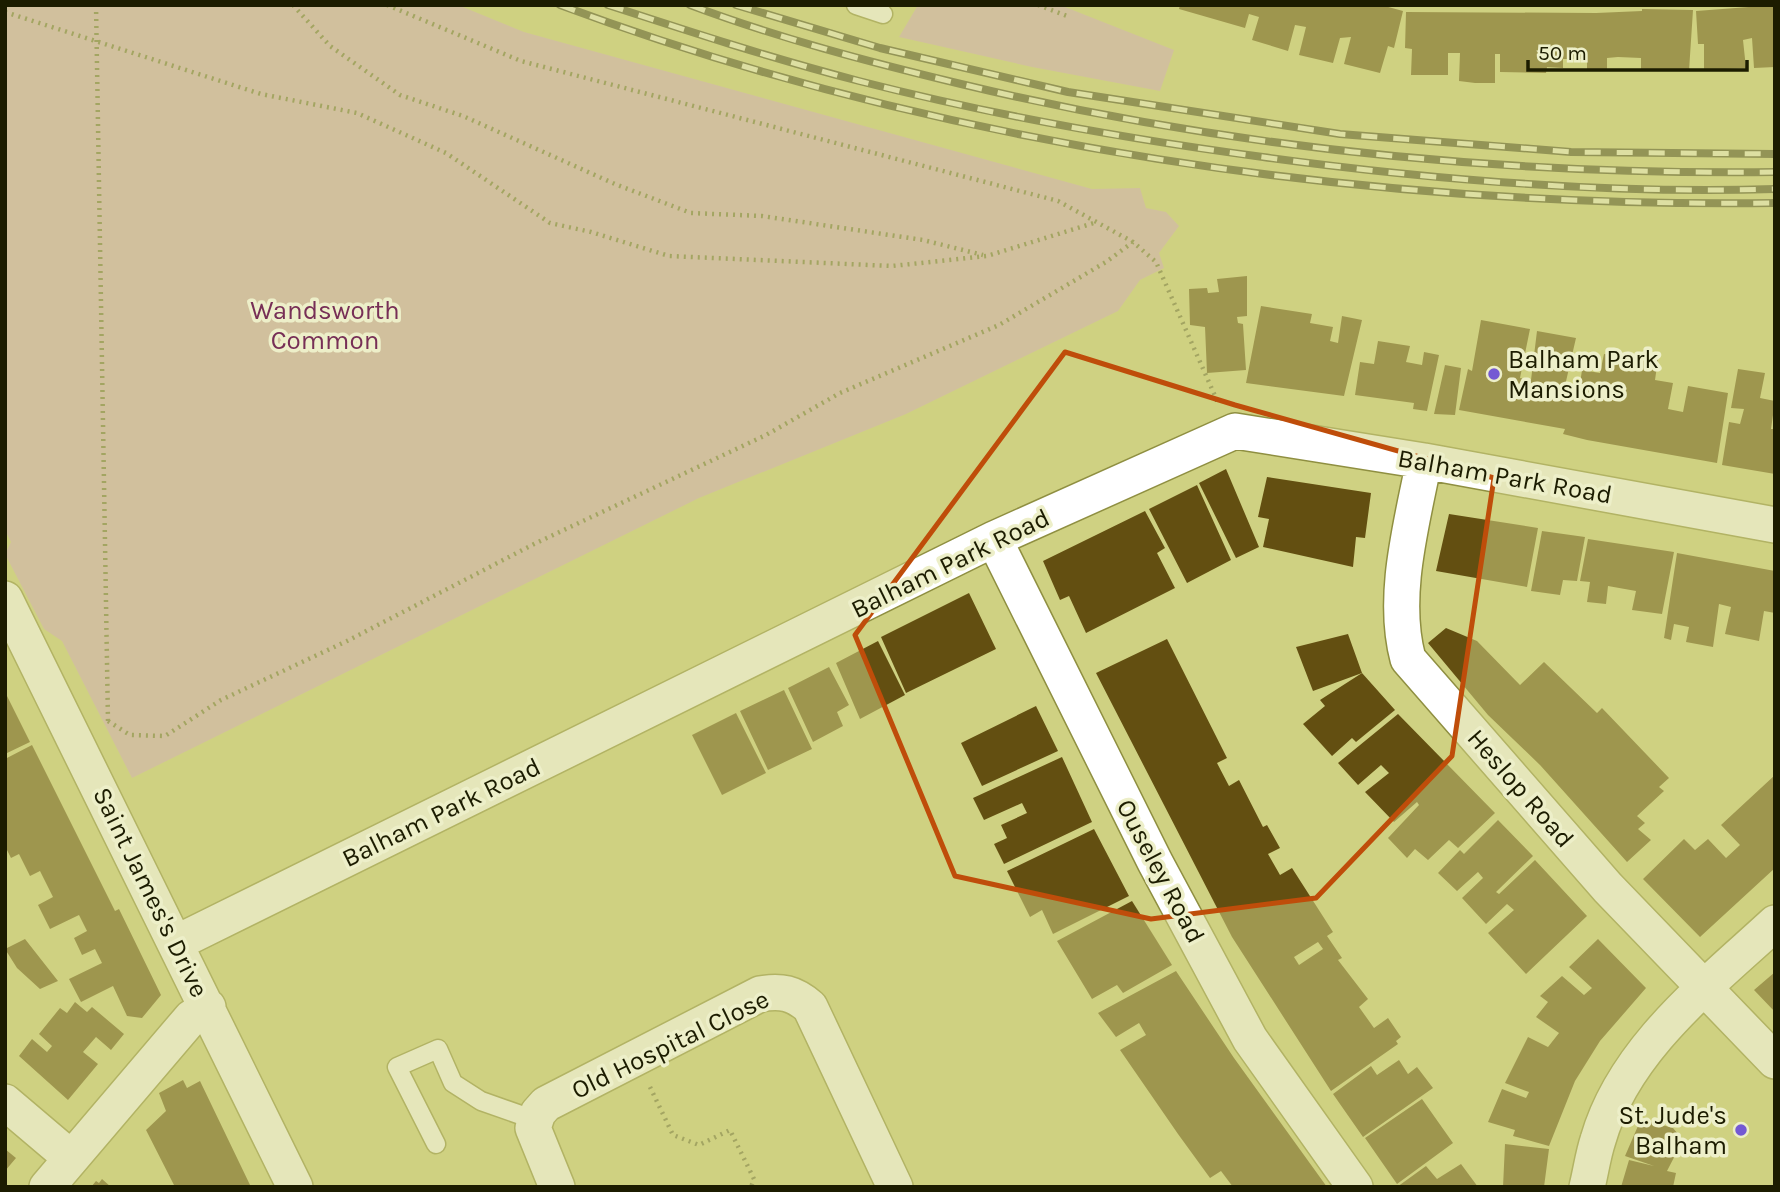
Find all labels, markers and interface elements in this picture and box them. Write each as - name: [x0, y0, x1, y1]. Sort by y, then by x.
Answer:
- scale bar: [1528, 28, 1747, 72]
- text: 50 m: [1538, 41, 1587, 65]
- park label: Wandsworth Common: [250, 295, 400, 356]
- place label: Balham Park Mansions: [1508, 344, 1659, 405]
- marker: Balham Park Mansions: [1486, 366, 1502, 382]
- street label: Balham Park Road: [1395, 442, 1614, 511]
- street label: Balham Park Road: [846, 502, 1055, 625]
- street label: Heslop Road: [1461, 723, 1581, 854]
- street label: Balham Park Road: [337, 751, 546, 874]
- street label: Saint James's Drive: [86, 782, 215, 1002]
- street label: Ouseley Road: [1110, 794, 1211, 948]
- street label: Old Hospital Close: [566, 983, 774, 1106]
- place label: St. Jude's Balham: [1619, 1100, 1727, 1161]
- marker: St. Jude's Balham: [1733, 1122, 1749, 1138]

